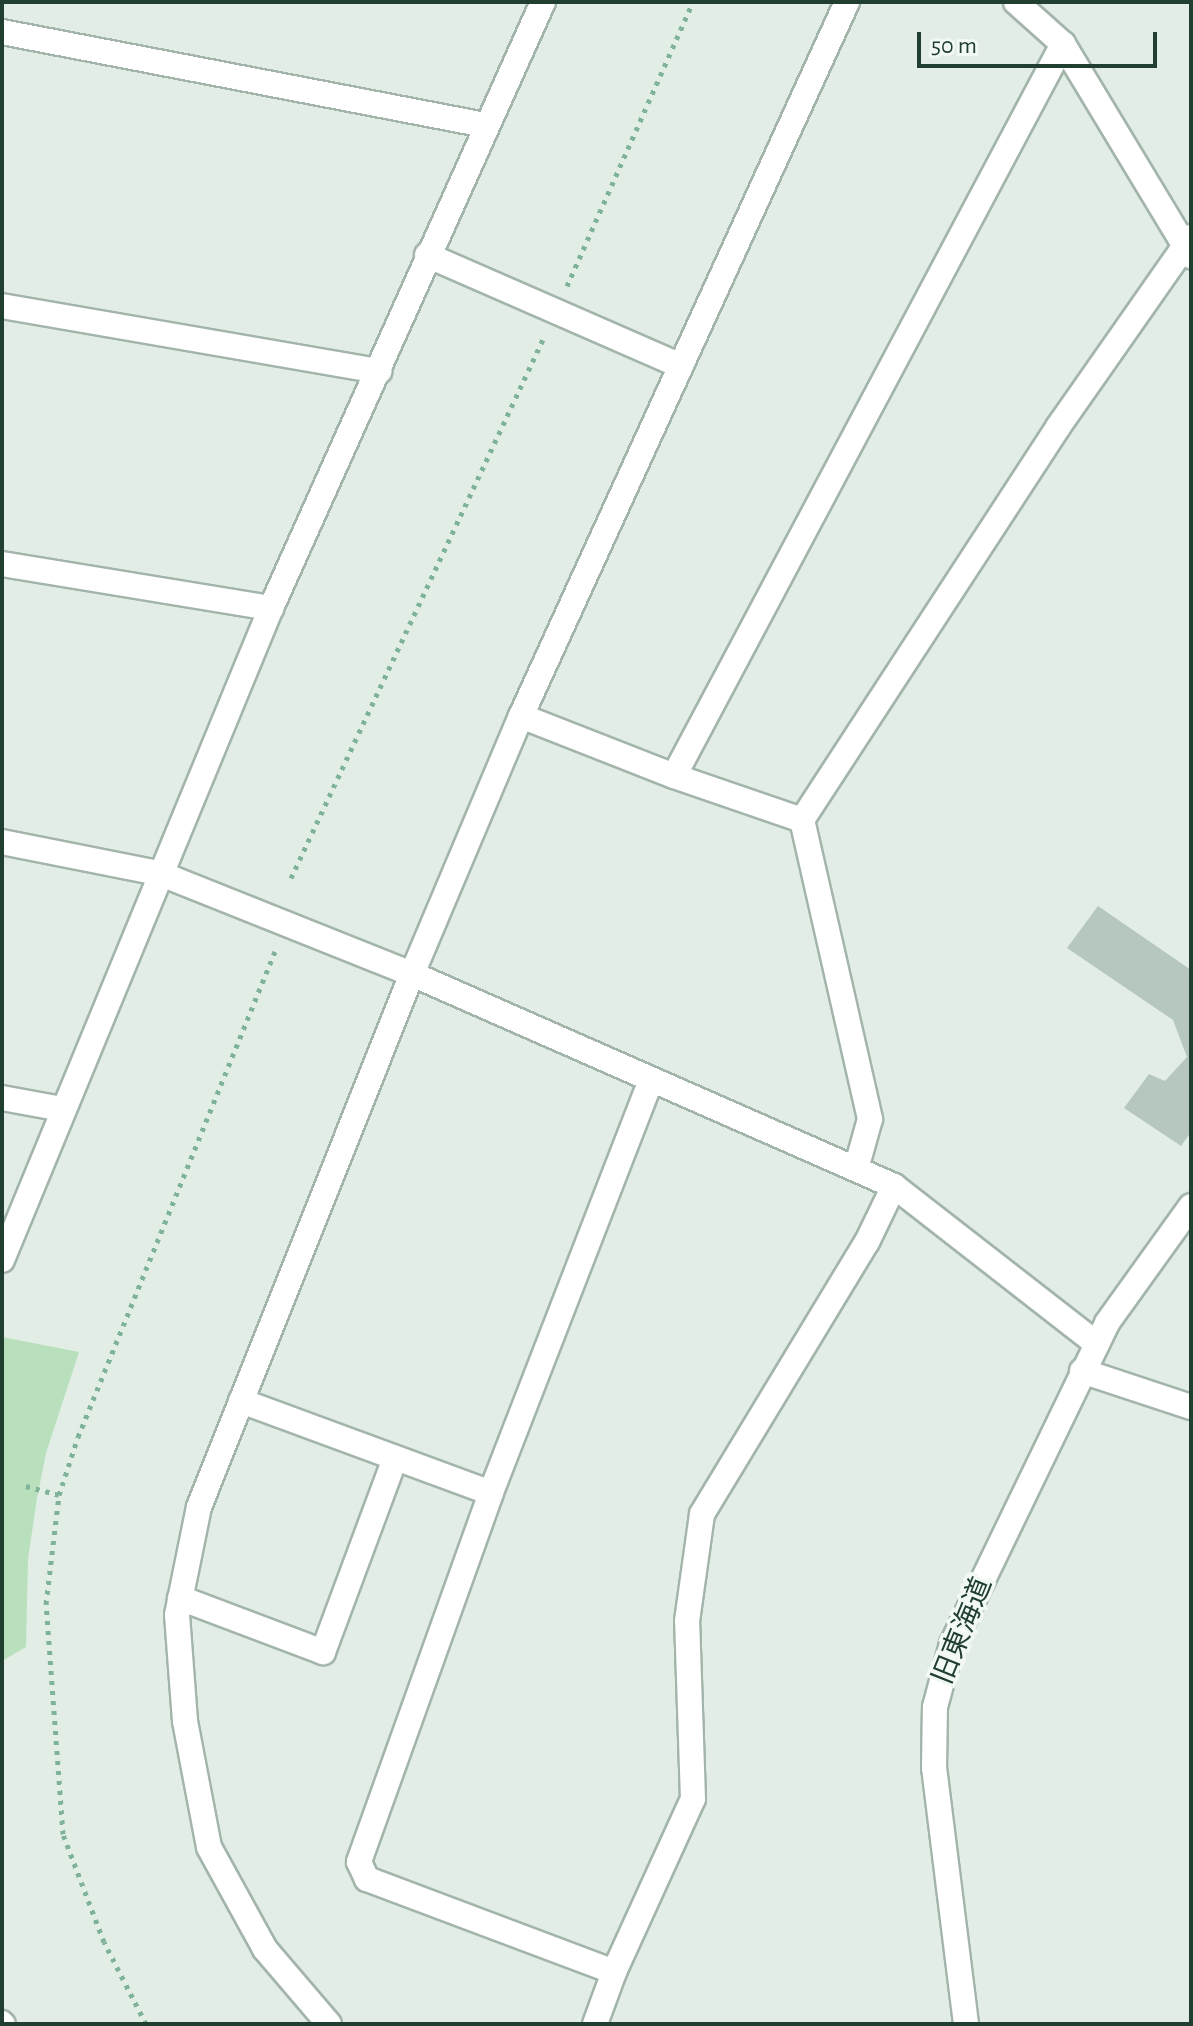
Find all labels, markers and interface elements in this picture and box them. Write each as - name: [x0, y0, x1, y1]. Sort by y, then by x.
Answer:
- scale bar: [921, 16, 1161, 66]
- text: 50 m: [931, 34, 977, 58]
- street label: 旧東海道: [926, 1573, 1000, 1689]

